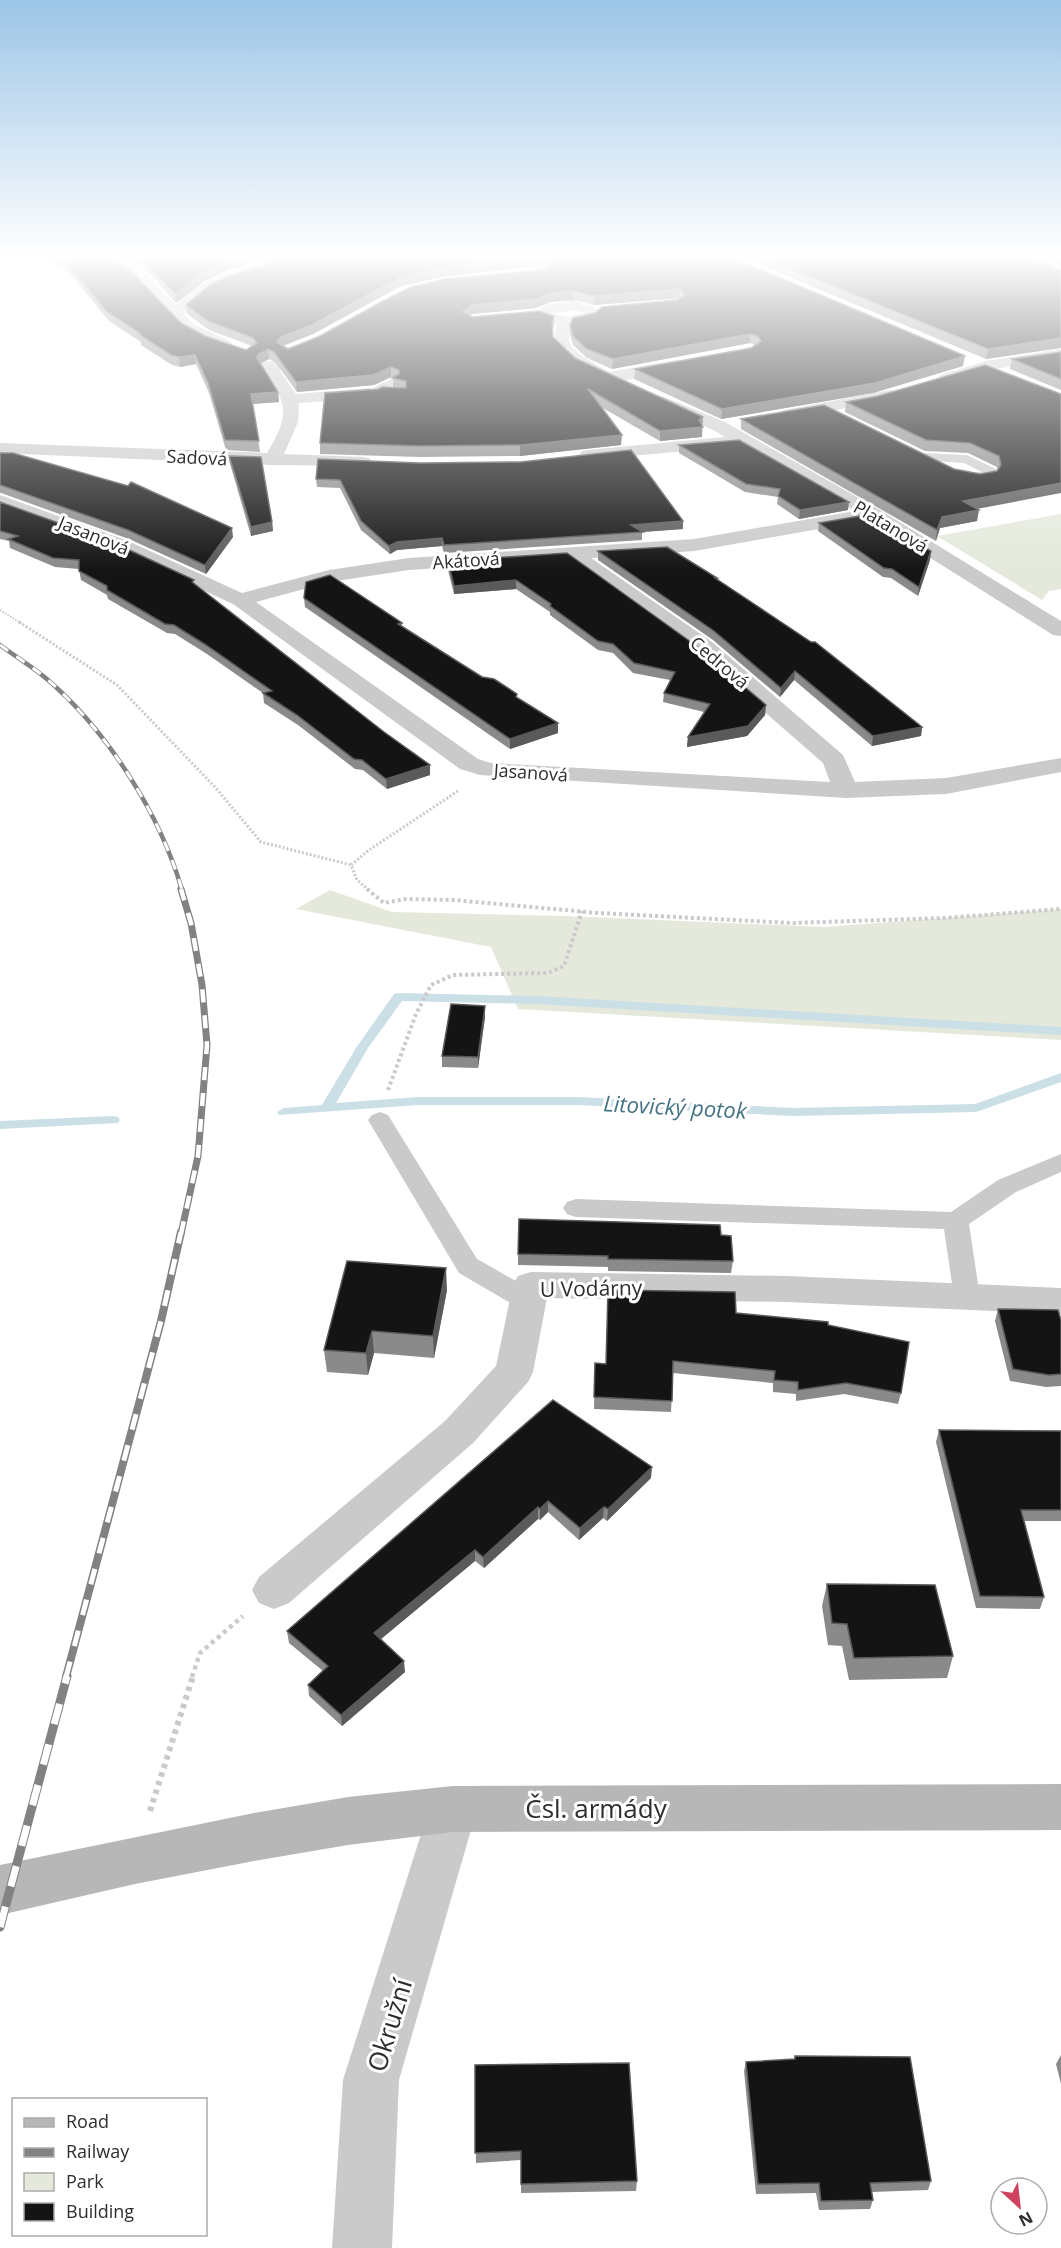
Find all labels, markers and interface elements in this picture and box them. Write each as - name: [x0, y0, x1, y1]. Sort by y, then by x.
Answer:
- street label: Sadová: [166, 443, 228, 471]
- street label: Platanová: [849, 494, 933, 558]
- street label: Jasanová: [53, 509, 133, 560]
- street label: Akátová: [432, 546, 500, 574]
- street label: Cedrová: [686, 630, 754, 694]
- street label: Jasanová: [491, 757, 569, 787]
- water label: Litovický potok: [603, 1087, 749, 1125]
- street label: U Vodárny: [540, 1273, 643, 1303]
- street label: Čsl. armády: [525, 1790, 668, 1826]
- street label: Okružní: [358, 1974, 420, 2076]
- legend: [12, 2098, 207, 2236]
- text: Road: [66, 2109, 109, 2133]
- text: Railway: [66, 2139, 130, 2163]
- text: Park: [66, 2169, 104, 2193]
- north arrow: [989, 2176, 1049, 2236]
- text: Building: [66, 2199, 134, 2223]
- text: N: [1015, 2207, 1037, 2232]

